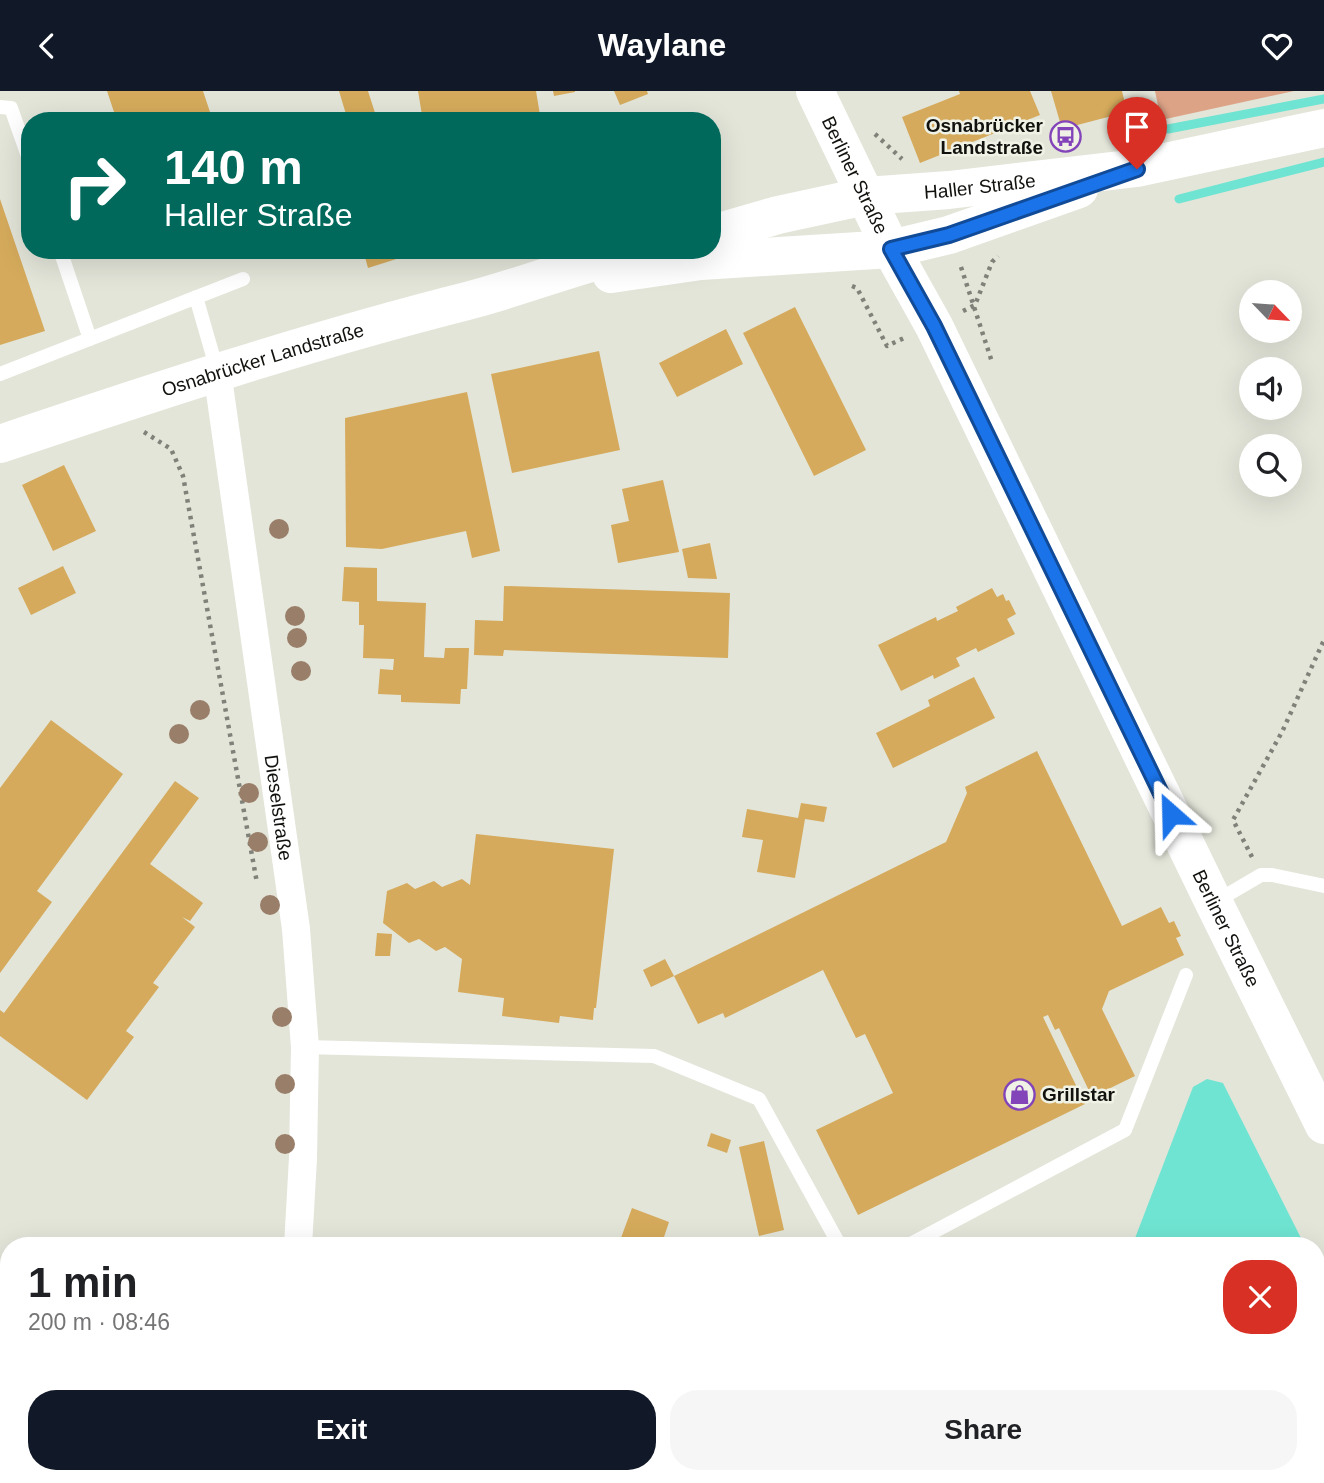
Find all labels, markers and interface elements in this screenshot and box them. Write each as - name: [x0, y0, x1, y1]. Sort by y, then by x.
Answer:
- icon: back: [28, 27, 66, 65]
- text: Waylane: [598, 27, 726, 63]
- icon: heart: [1258, 27, 1296, 65]
- pin: [1107, 97, 1167, 169]
- icon: arrive: [1118, 108, 1156, 146]
- street label: Berliner Straße: [818, 113, 892, 237]
- place label: Osnabrücker Landstraße: [926, 115, 1044, 158]
- bus stop icon: Osnabrücker Landstraße: [1049, 119, 1083, 153]
- icon: right: [49, 140, 140, 231]
- text: 140 m: [164, 140, 303, 194]
- street label: Haller Straße: [923, 170, 1037, 203]
- text: Haller Straße: [164, 197, 353, 233]
- north arrow: [1239, 280, 1302, 343]
- map controls: [1239, 280, 1302, 497]
- street label: Osnabrücker Landstraße: [159, 319, 366, 401]
- button: sound: [1239, 357, 1302, 420]
- button: search: [1239, 434, 1302, 497]
- street label: Dieselstraße: [260, 753, 296, 862]
- position arrow: [1134, 777, 1208, 851]
- street label: Berliner Straße: [1188, 866, 1264, 990]
- shop icon: Grillstar: [1002, 1077, 1036, 1111]
- place label: Grillstar: [1042, 1084, 1115, 1105]
- text: 1 min: [28, 1259, 138, 1306]
- button: close: [1223, 1260, 1297, 1334]
- text: 200 m · 08:46: [28, 1309, 170, 1335]
- button: Exit: [28, 1390, 656, 1470]
- button: Share: [670, 1390, 1297, 1470]

